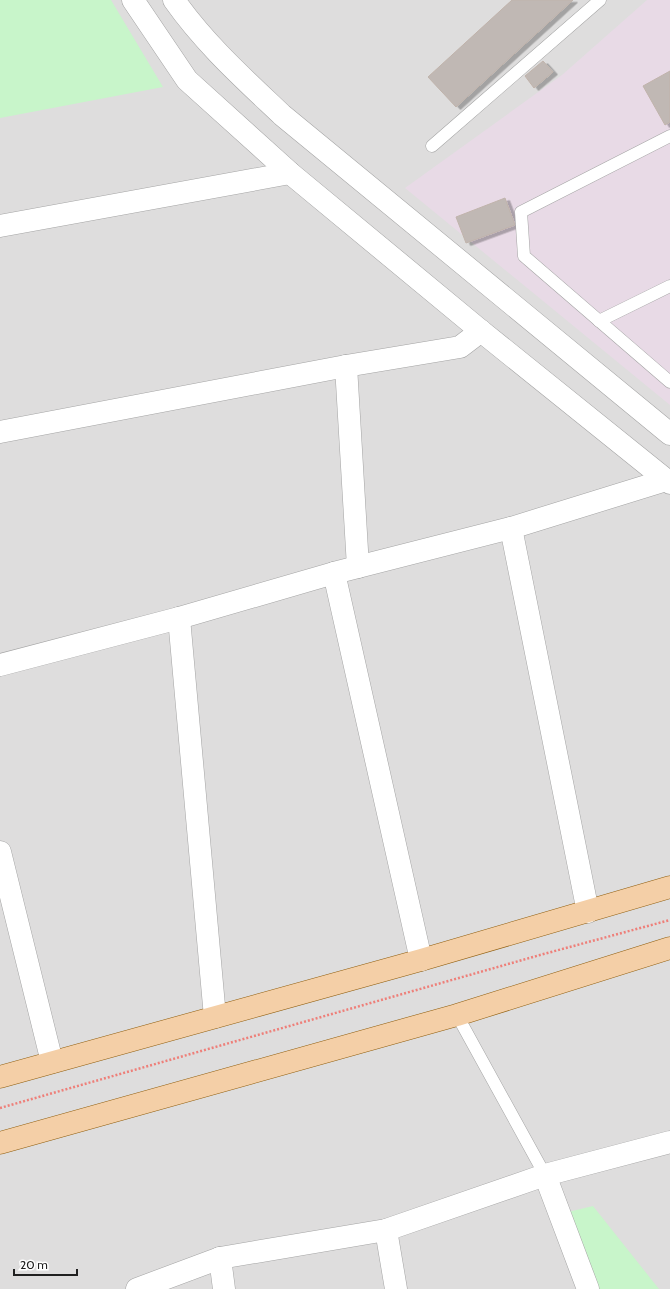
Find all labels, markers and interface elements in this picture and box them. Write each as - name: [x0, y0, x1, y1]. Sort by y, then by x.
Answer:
- scale bar: [14, 1251, 77, 1277]
- text: 20 m: [20, 1257, 48, 1272]

